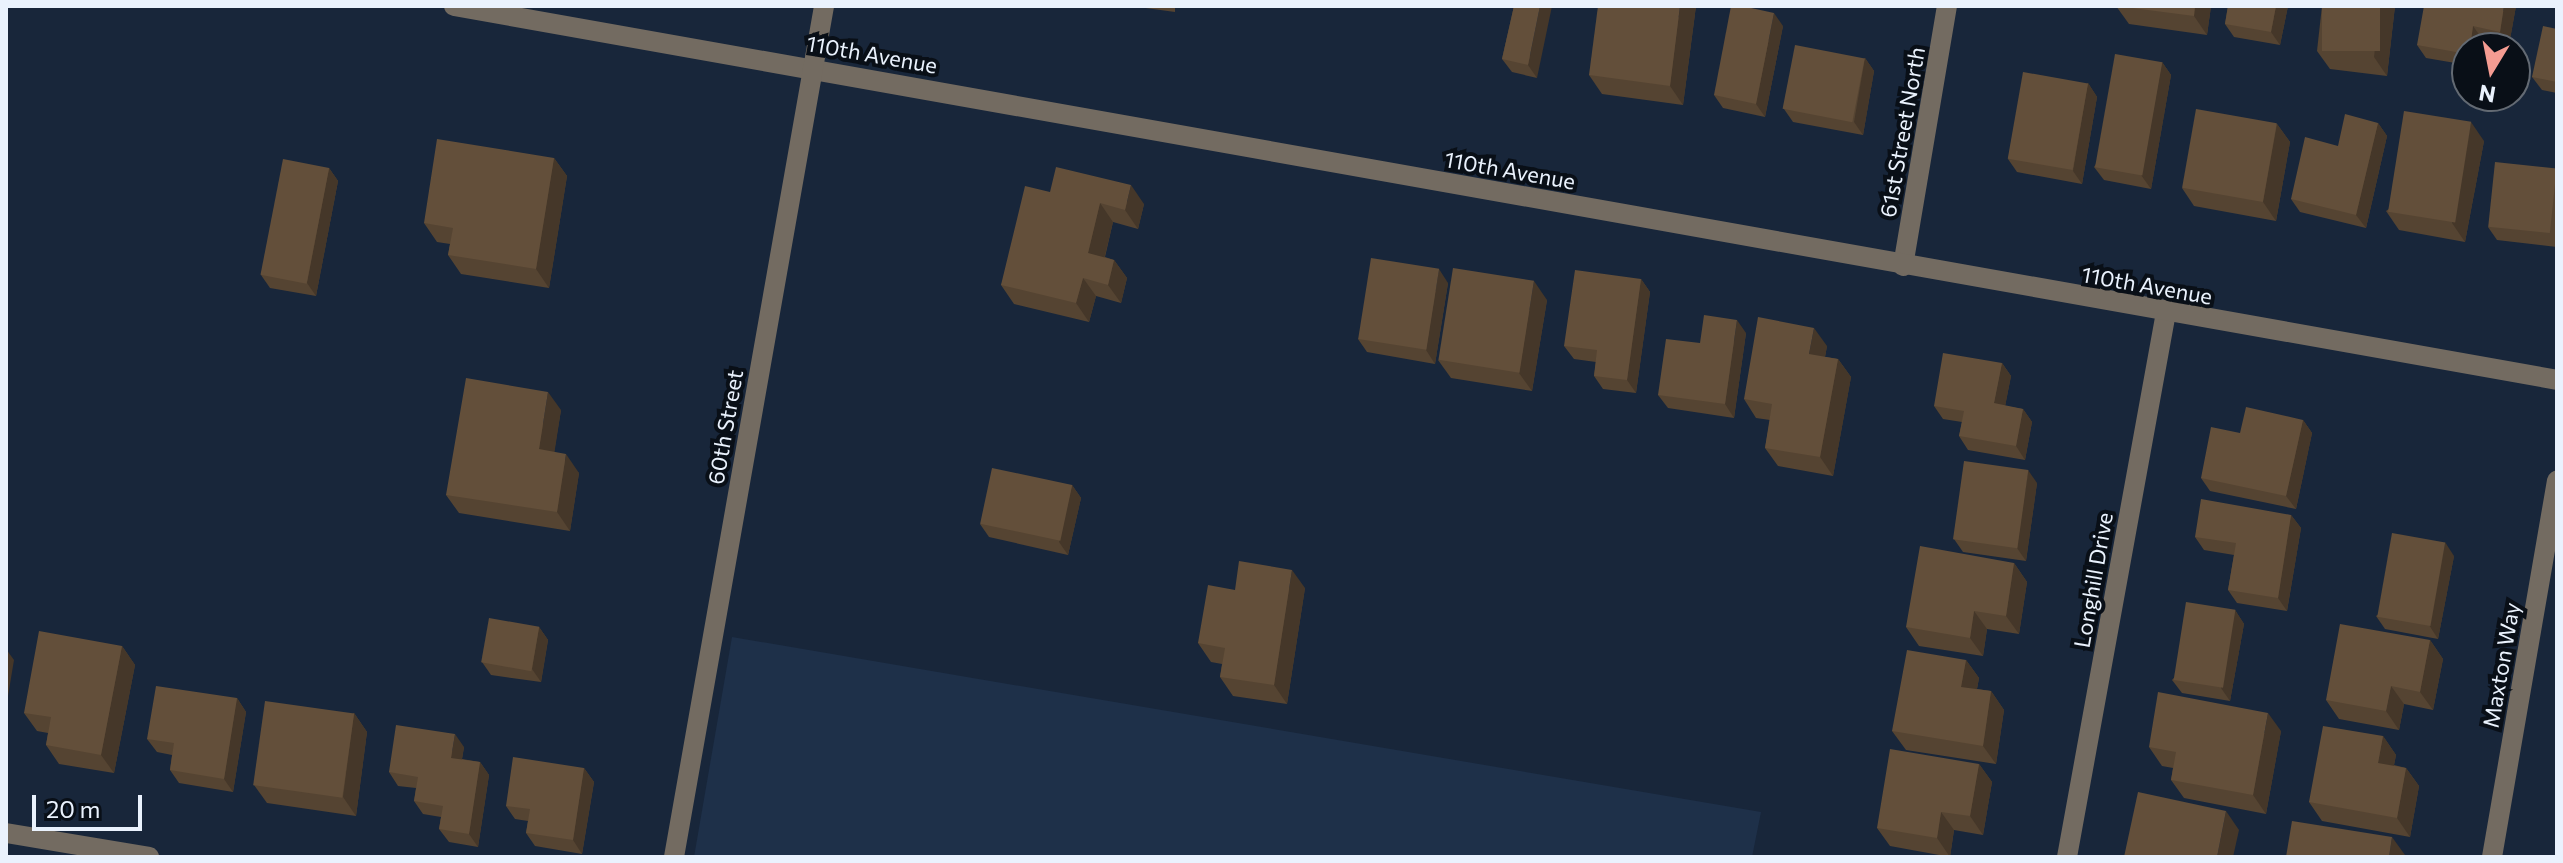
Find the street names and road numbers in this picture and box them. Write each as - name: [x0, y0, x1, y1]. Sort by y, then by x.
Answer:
- street label: 110th Avenue: [805, 30, 939, 78]
- street label: 61st Street North: [1874, 45, 1930, 219]
- street label: 110th Avenue: [1443, 146, 1577, 194]
- street label: 110th Avenue: [2080, 261, 2214, 309]
- street label: 60th Street: [702, 368, 748, 486]
- street label: Longhill Drive: [2068, 510, 2118, 650]
- street label: Maxton Way: [2477, 600, 2525, 730]

